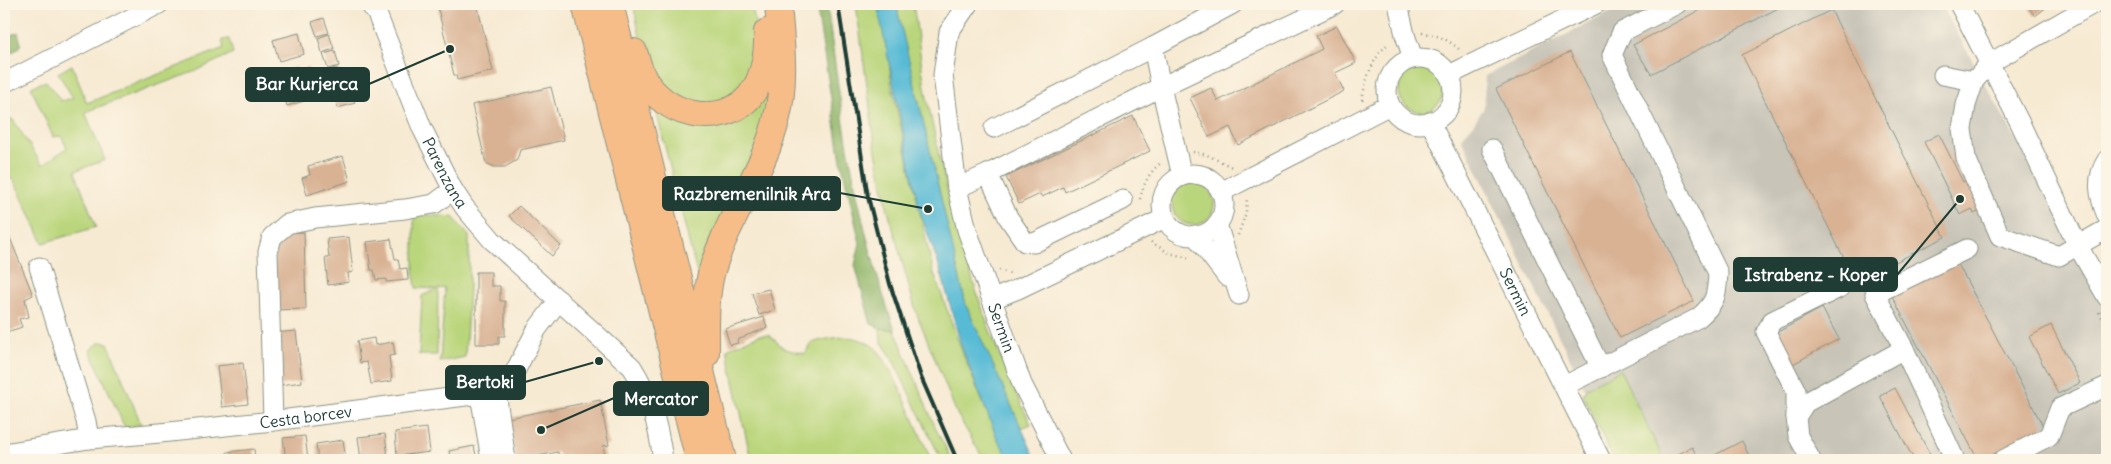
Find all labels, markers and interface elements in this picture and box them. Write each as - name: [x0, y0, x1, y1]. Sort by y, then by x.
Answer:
- callout: Bar Kurjerca: [246, 68, 369, 101]
- text: Bar Kurjerca: [256, 72, 358, 95]
- street label: Parenzana: [418, 134, 472, 212]
- callout: Razbremenilnik Ara: [663, 177, 840, 210]
- text: Razbremenilnik Ara: [673, 182, 831, 205]
- callout: Istrabenz - Koper: [1734, 258, 1897, 291]
- text: Istrabenz - Koper: [1745, 263, 1888, 286]
- street label: Sermin: [1495, 264, 1536, 319]
- street label: Sermin: [984, 300, 1020, 355]
- callout: Bertoki: [446, 366, 525, 399]
- text: Bertoki: [456, 370, 514, 393]
- callout: Mercator: [614, 382, 708, 415]
- text: Mercator: [624, 387, 699, 410]
- street label: Cesta borcev: [259, 401, 353, 432]

